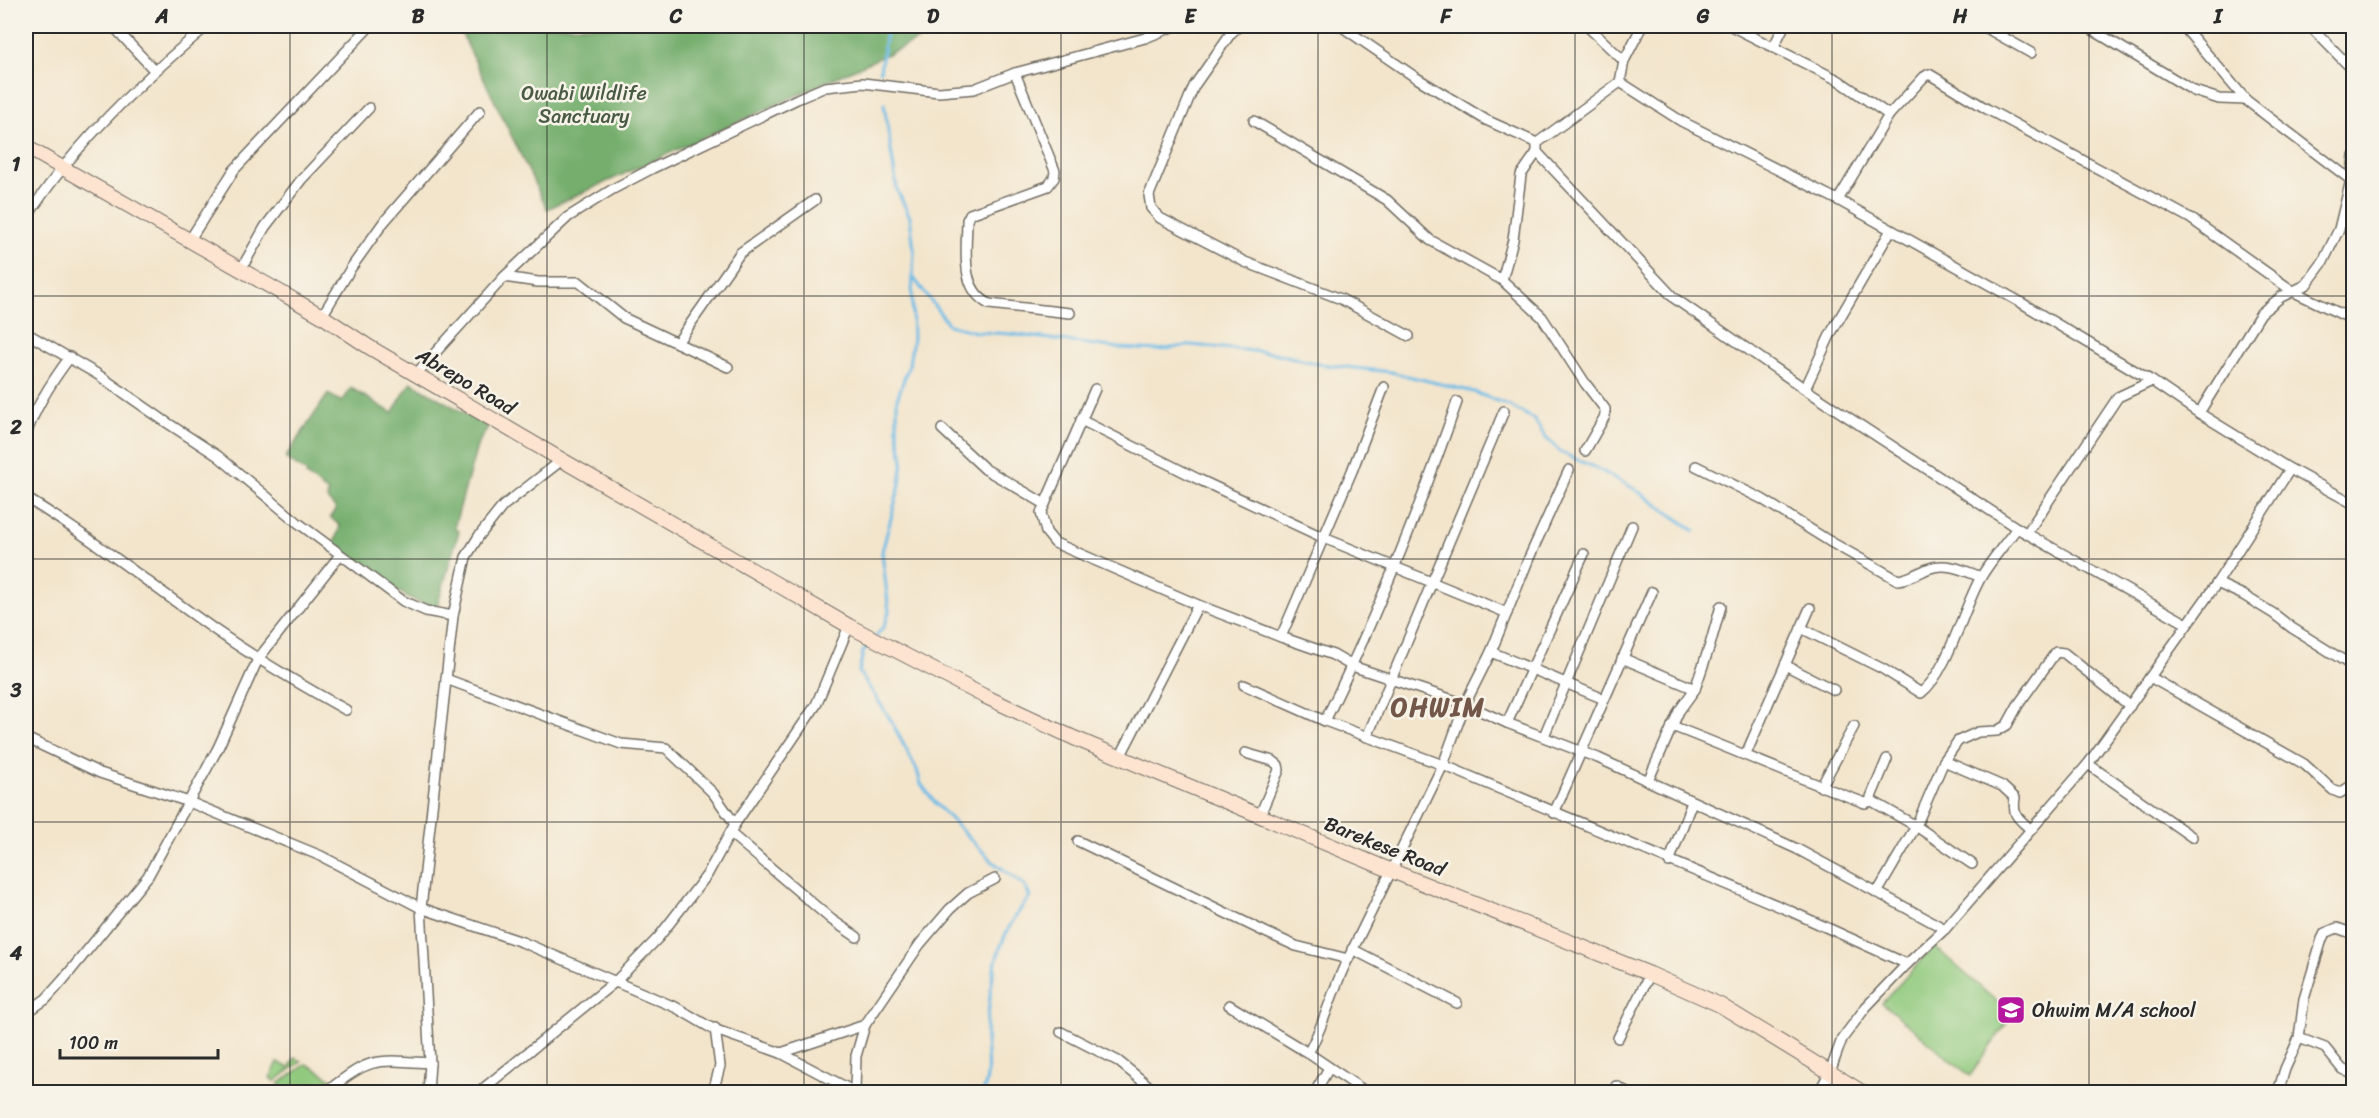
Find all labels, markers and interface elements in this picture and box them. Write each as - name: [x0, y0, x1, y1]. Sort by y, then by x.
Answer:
- text: A: [154, 0, 169, 34]
- text: B: [412, 0, 425, 34]
- text: C: [669, 0, 683, 34]
- text: D: [927, 0, 940, 34]
- text: E: [1184, 0, 1197, 34]
- text: F: [1440, 0, 1453, 34]
- text: G: [1696, 0, 1710, 34]
- text: H: [1952, 0, 1968, 34]
- text: I: [2213, 0, 2224, 34]
- park label: Owabi Wildlife Sanctuary: [521, 76, 647, 134]
- text: 1: [12, 147, 21, 182]
- street label: Abrepo Road: [408, 337, 524, 426]
- text: 2: [9, 410, 22, 445]
- text: 3: [10, 673, 22, 708]
- district label: OHWIM: [1391, 684, 1485, 730]
- street label: Barekese Road: [1319, 806, 1452, 887]
- text: 4: [9, 936, 23, 971]
- place label: Ohwim M/A school: [2032, 993, 2197, 1028]
- school or university icon: Ohwim M/A school: [1995, 994, 2027, 1026]
- scale bar: [60, 1022, 218, 1060]
- text: 100 m: [69, 1027, 118, 1059]

